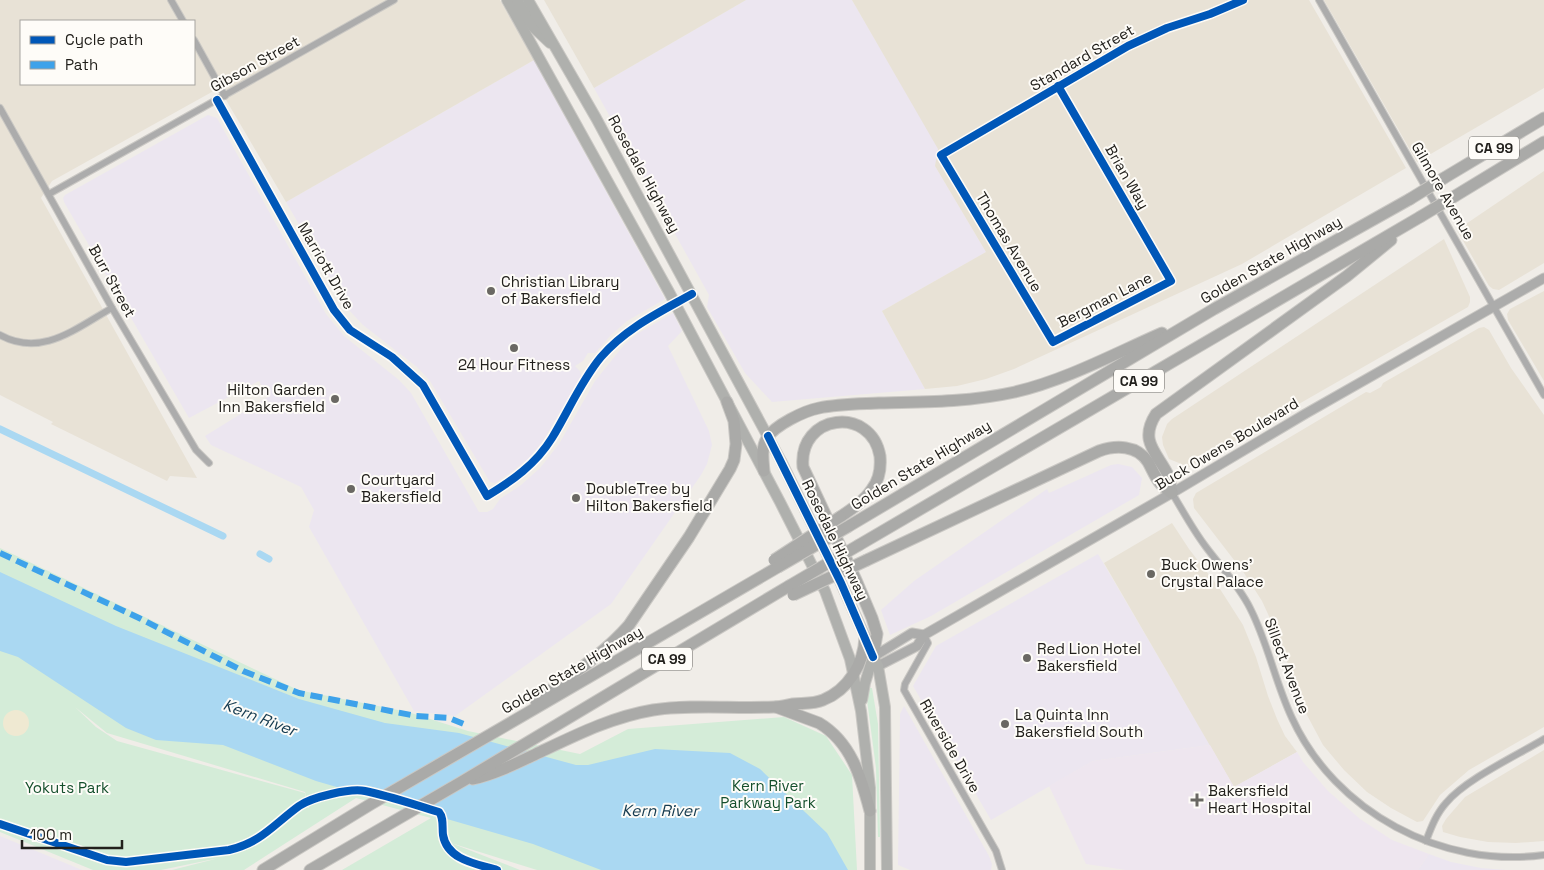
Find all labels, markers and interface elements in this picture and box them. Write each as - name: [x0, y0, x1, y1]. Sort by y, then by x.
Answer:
- legend: [20, 20, 195, 85]
- street label: Standard Street: [1026, 20, 1137, 95]
- text: Cycle path: [65, 30, 143, 49]
- street label: Gibson Street: [207, 31, 303, 96]
- text: Path: [65, 55, 98, 74]
- street label: Rosedale Highway: [604, 111, 685, 236]
- road number: CA 99: [1469, 136, 1519, 160]
- street label: Gilmore Avenue: [1408, 138, 1479, 243]
- street label: Brian Way: [1101, 141, 1154, 212]
- street label: Thomas Avenue: [972, 188, 1047, 295]
- street label: Golden State Highway: [1197, 211, 1345, 308]
- street label: Marriott Drive: [294, 219, 359, 313]
- street label: Burr Street: [85, 241, 140, 320]
- street label: Bergman Lane: [1054, 268, 1155, 331]
- place label: Christian Library of Bakersfield: [501, 272, 620, 308]
- marker: Christian Library of Bakersfield: [485, 285, 497, 297]
- marker: 24 Hour Fitness: [508, 342, 520, 354]
- place label: 24 Hour Fitness: [458, 355, 570, 374]
- road number: CA 99: [1114, 370, 1164, 392]
- place label: Hilton Garden Inn Bakersfield: [219, 380, 325, 416]
- marker: Hilton Garden Inn Bakersfield: [329, 393, 341, 405]
- street label: Buck Owens Boulevard: [1152, 393, 1302, 494]
- street label: Golden State Highway: [847, 415, 994, 514]
- place label: Courtyard Bakersfield: [361, 470, 442, 506]
- street label: Rosedale Highway: [798, 476, 873, 603]
- place label: DoubleTree by Hilton Bakersfield: [586, 479, 713, 515]
- marker: Courtyard Bakersfield: [345, 483, 357, 495]
- marker: DoubleTree by Hilton Bakersfield: [570, 492, 582, 504]
- place label: Buck Owens' Crystal Palace: [1161, 555, 1264, 591]
- marker: Buck Owens' Crystal Palace: [1145, 568, 1157, 580]
- street label: Sillect Avenue: [1260, 615, 1315, 717]
- street label: Golden State Highway: [498, 621, 646, 718]
- place label: Red Lion Hotel Bakersfield: [1037, 639, 1141, 675]
- road number: CA 99: [642, 648, 692, 671]
- marker: Red Lion Hotel Bakersfield: [1021, 652, 1033, 664]
- water label: Kern River: [220, 694, 301, 742]
- street label: Riverside Drive: [916, 695, 985, 796]
- place label: La Quinta Inn Bakersfield South: [1015, 705, 1143, 741]
- marker: La Quinta Inn Bakersfield South: [999, 718, 1011, 730]
- park label: Kern River Parkway Park: [720, 776, 816, 812]
- park label: Yokuts Park: [25, 778, 109, 797]
- place label: Bakersfield Heart Hospital: [1208, 781, 1311, 817]
- marker: Bakersfield Heart Hospital: [1190, 793, 1204, 807]
- water label: Kern River: [622, 800, 700, 821]
- scale bar: [22, 818, 122, 850]
- text: 100 m: [30, 825, 72, 844]

